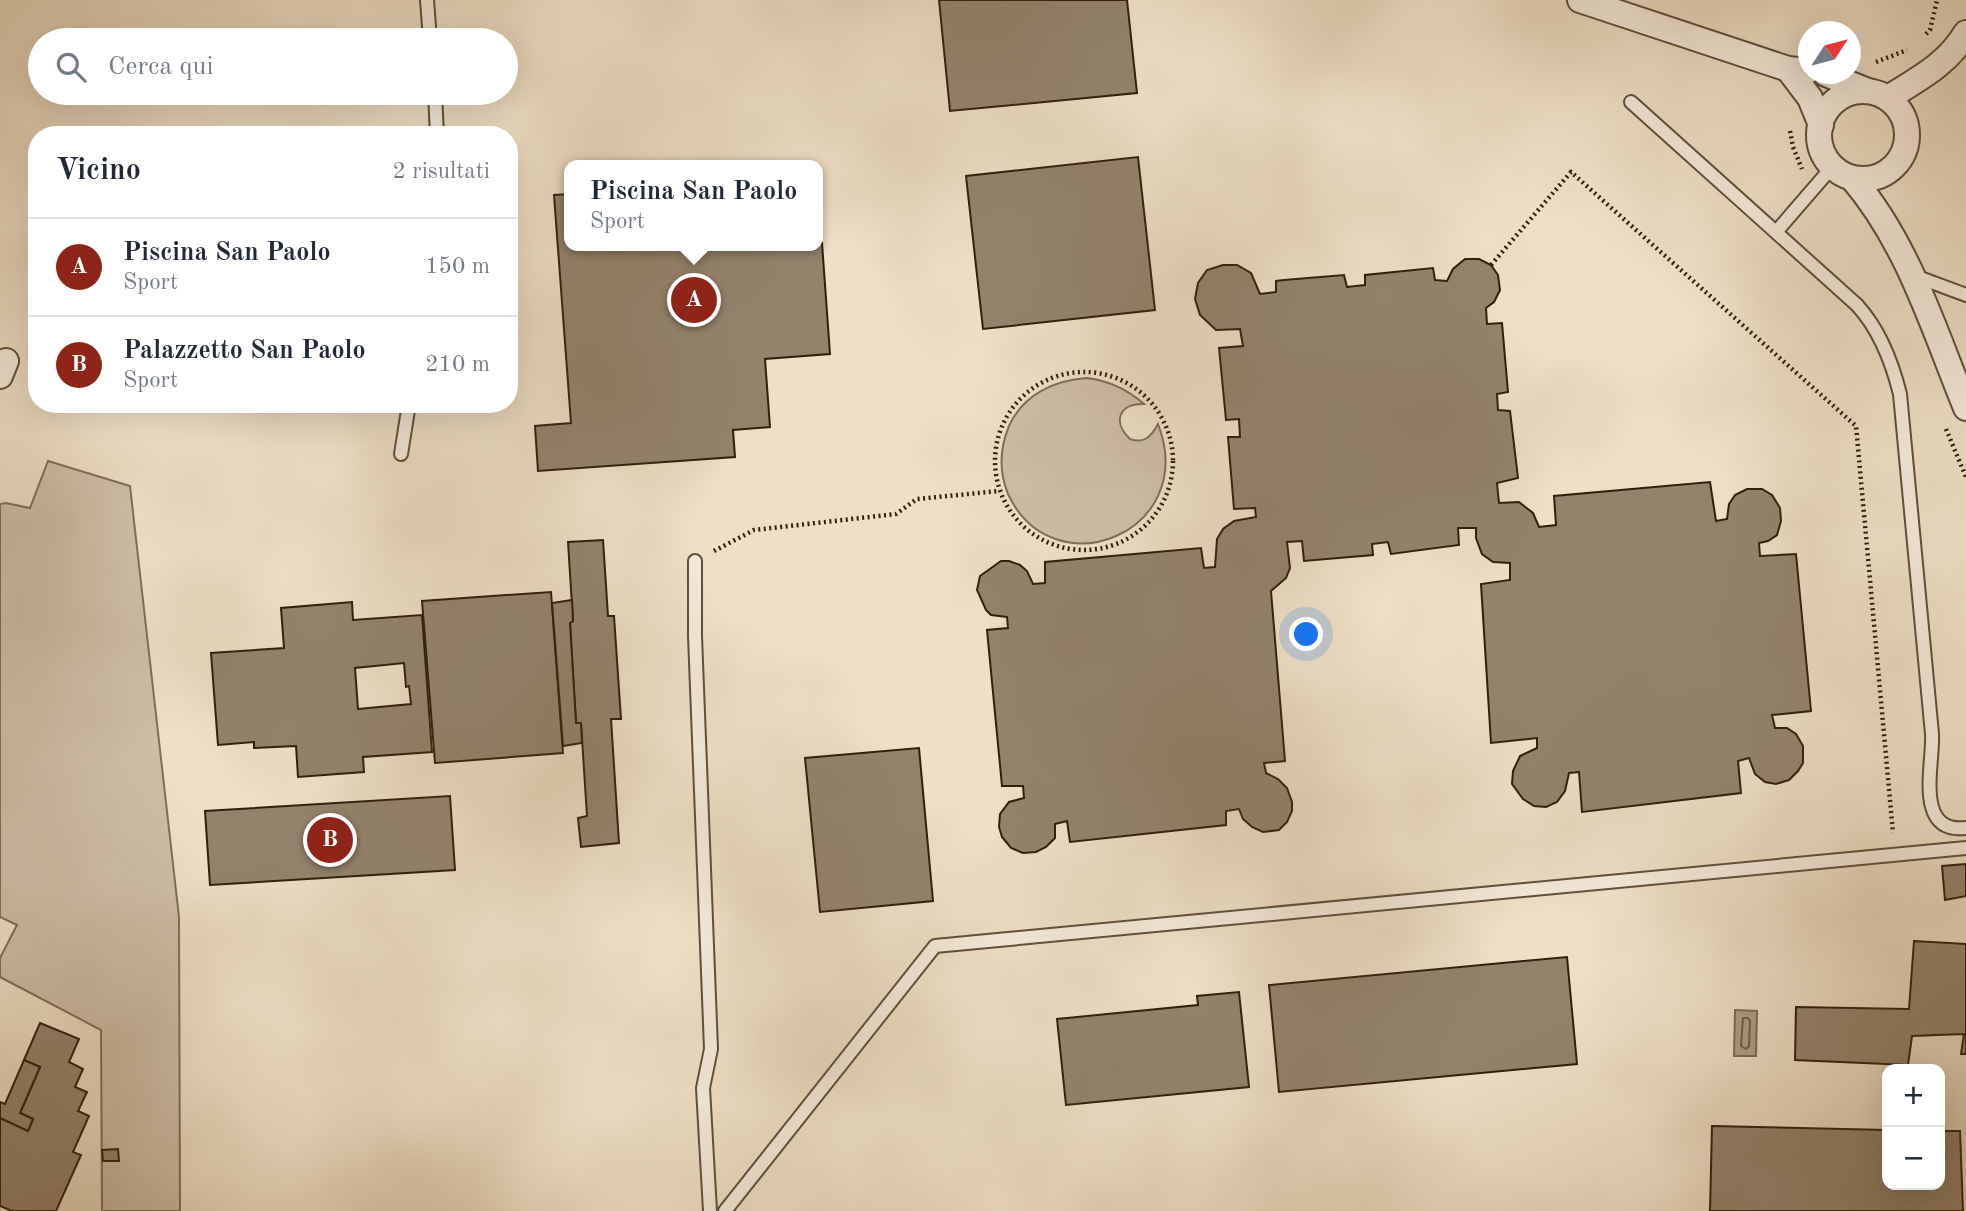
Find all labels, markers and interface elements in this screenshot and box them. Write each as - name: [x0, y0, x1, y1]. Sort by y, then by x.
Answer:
- north arrow: [1798, 21, 1861, 84]
- search box: [28, 28, 518, 105]
- icon: search: [52, 48, 90, 86]
- text: Cerca qui: [108, 54, 213, 80]
- text: Vicino: [56, 156, 141, 186]
- text: 2 risultati: [392, 160, 490, 183]
- popup: [564, 160, 823, 251]
- text: Piscina San Paolo: [590, 179, 797, 205]
- text: Sport: [590, 210, 645, 233]
- text: Piscina San Paolo: [123, 240, 331, 266]
- text: A: [70, 255, 88, 278]
- text: 150 m: [425, 255, 490, 278]
- text: Sport: [123, 271, 178, 294]
- pin: A: [671, 274, 717, 326]
- text: Palazzetto San Paolo: [123, 338, 366, 364]
- text: B: [71, 353, 87, 376]
- text: 210 m: [425, 353, 490, 376]
- text: Sport: [123, 369, 178, 392]
- your location: [1289, 617, 1323, 651]
- pin: B: [307, 814, 353, 866]
- map controls: [1882, 1064, 1945, 1190]
- button: +: [1882, 1064, 1945, 1127]
- button: −: [1882, 1127, 1945, 1190]

